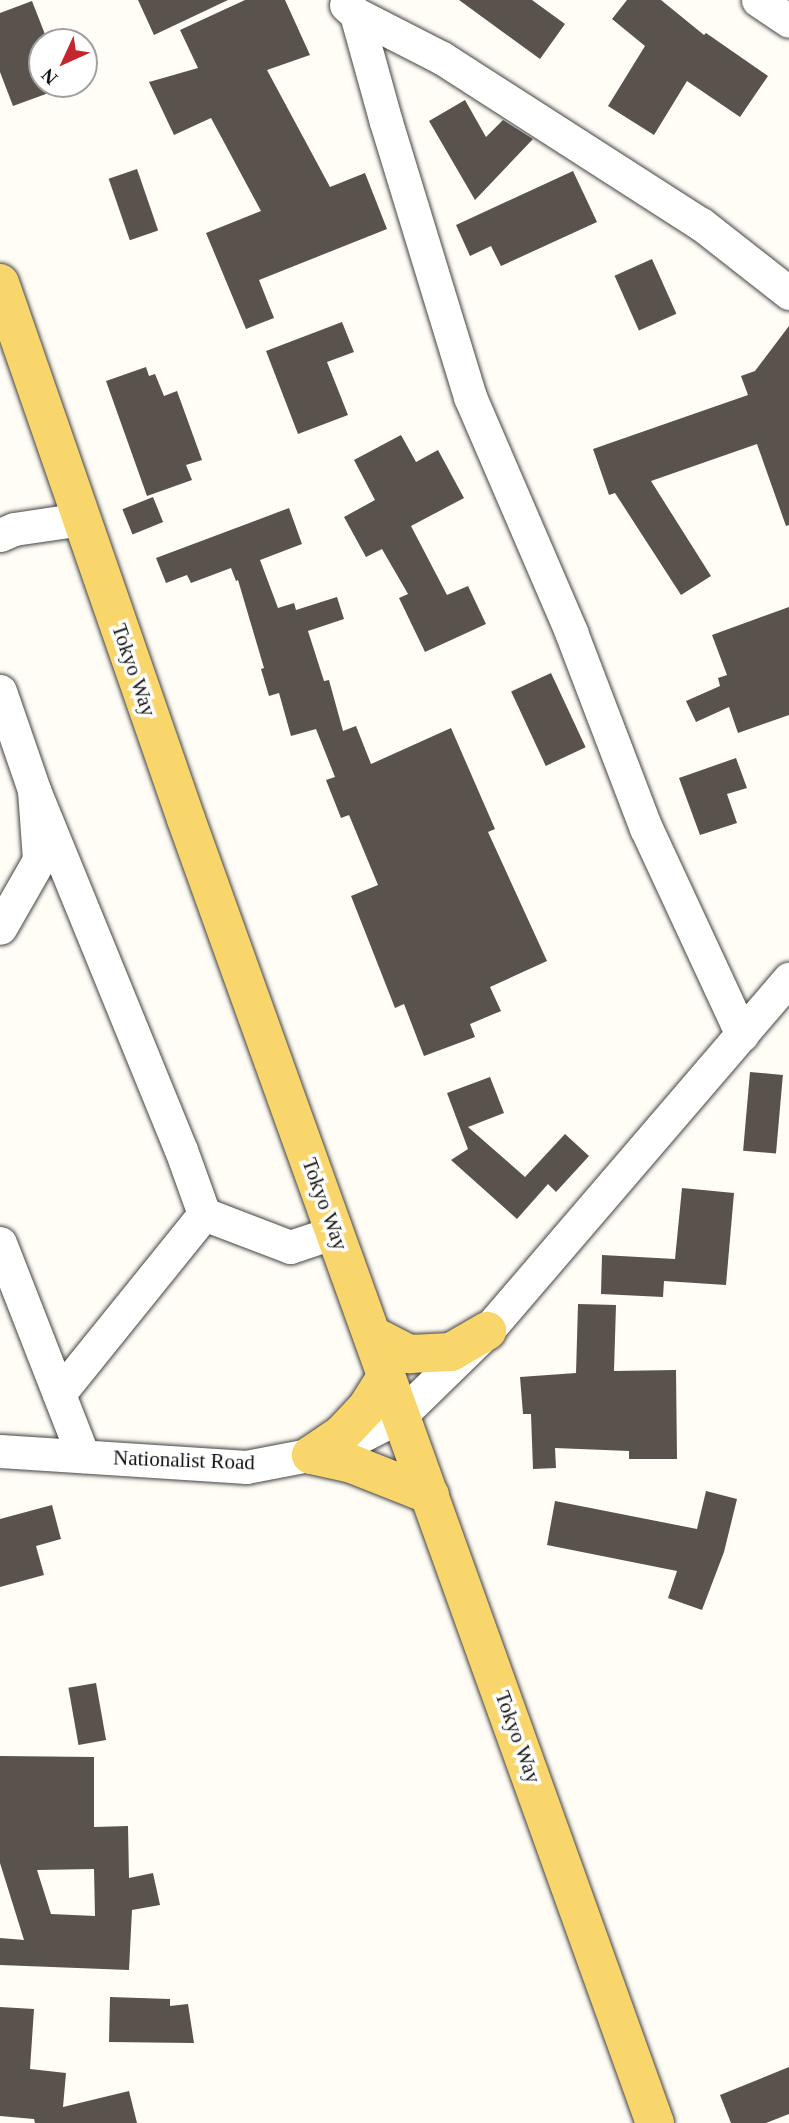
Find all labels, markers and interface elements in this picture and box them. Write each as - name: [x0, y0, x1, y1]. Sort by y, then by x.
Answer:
- north arrow: [28, 28, 98, 98]
- text: N: [37, 65, 61, 89]
- street label: Tokyo Way: [106, 620, 162, 720]
- street label: Tokyo Way: [297, 1154, 353, 1254]
- street label: Nationalist Road: [113, 1445, 255, 1475]
- street label: Tokyo Way: [490, 1687, 546, 1787]

